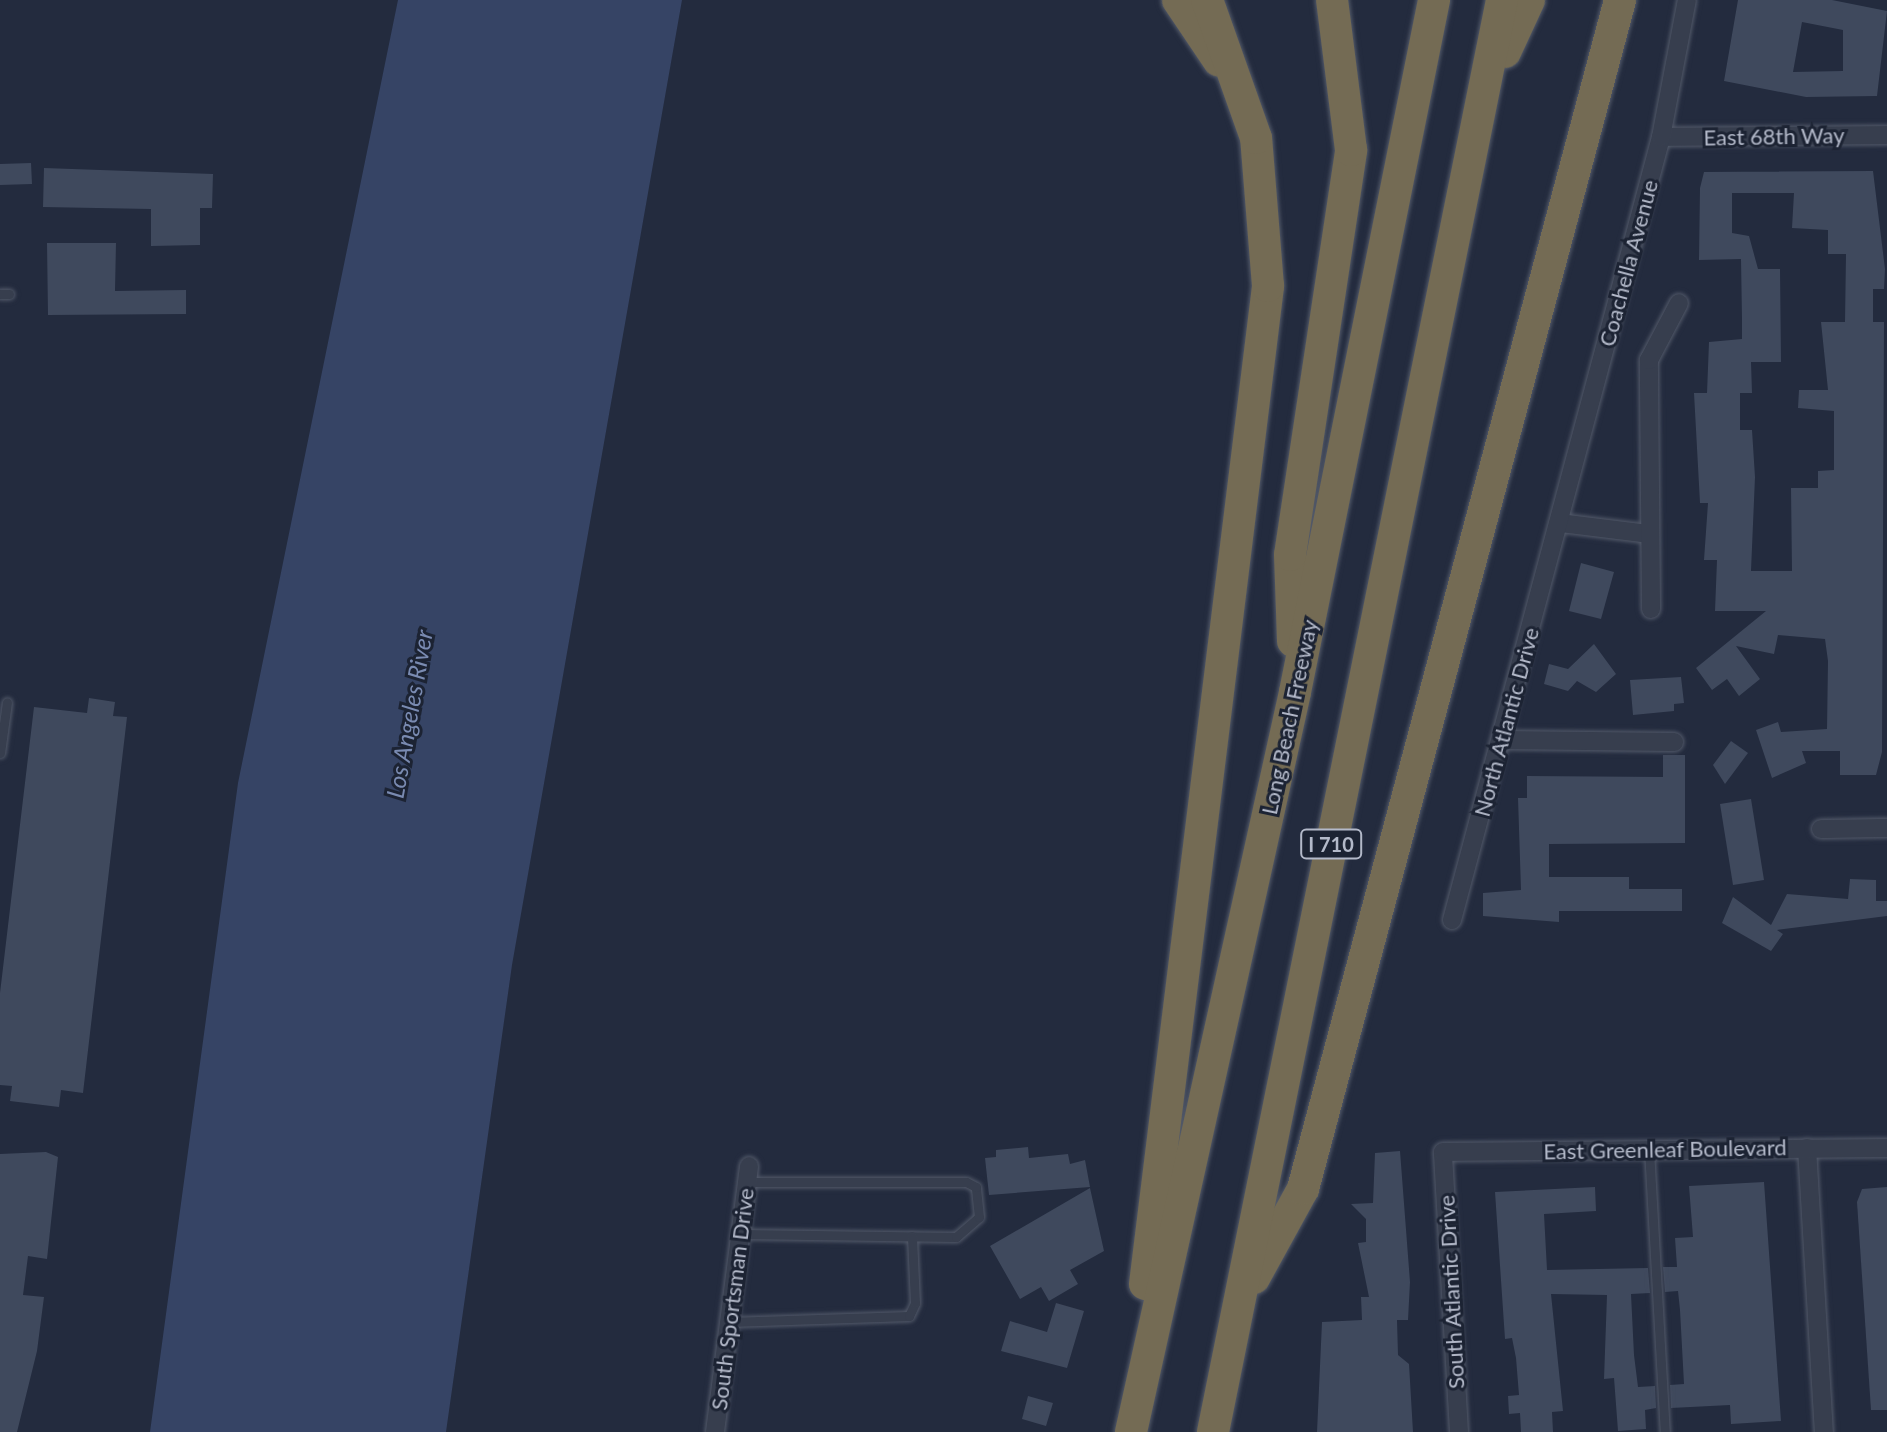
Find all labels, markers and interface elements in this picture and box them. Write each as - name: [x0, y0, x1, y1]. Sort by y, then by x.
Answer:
- street label: East 68th Way: [1703, 122, 1845, 150]
- street label: Coachella Avenue: [1593, 176, 1663, 350]
- street label: Long Beach Freeway: [1255, 617, 1323, 817]
- street label: North Atlantic Drive: [1468, 624, 1544, 820]
- water label: Los Angeles River: [380, 627, 438, 801]
- road number: I 710: [1299, 828, 1363, 860]
- street label: East Greenleaf Boulevard: [1543, 1134, 1787, 1164]
- street label: South Sportsman Drive: [705, 1186, 759, 1412]
- street label: South Atlantic Drive: [1433, 1194, 1469, 1390]

